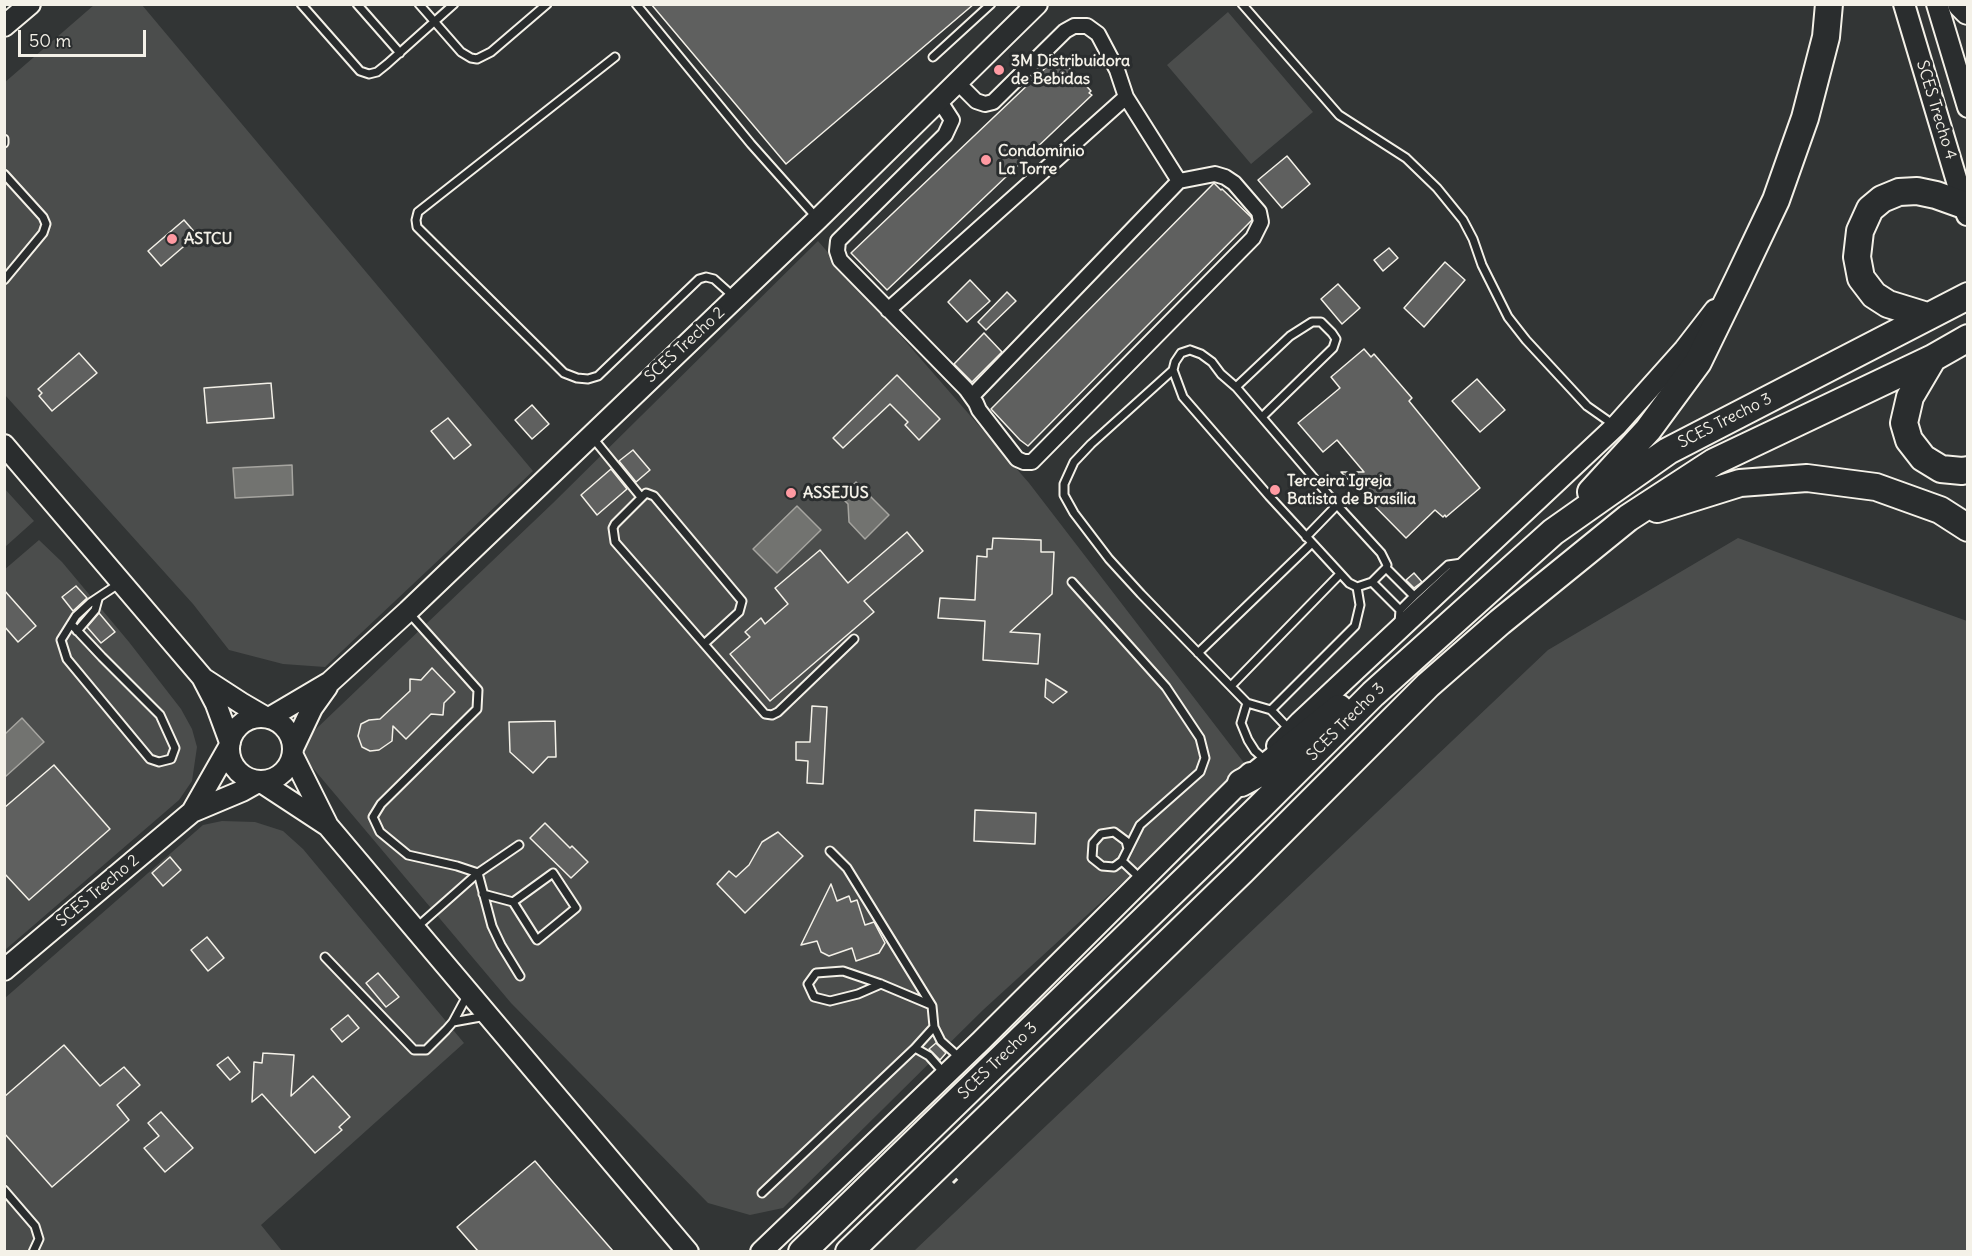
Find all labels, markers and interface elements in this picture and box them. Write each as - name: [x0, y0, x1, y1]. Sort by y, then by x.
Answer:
- scale bar: [21, 18, 148, 56]
- text: 50 m: [29, 29, 71, 52]
- place label: 3M Distribuidora de Bebidas: [1011, 51, 1130, 89]
- street label: SCES Trecho 4: [1912, 58, 1960, 162]
- marker: 3M Distribuidora de Bebidas: [992, 63, 1006, 77]
- place label: Condomínio La Torre: [998, 141, 1084, 179]
- marker: Condomínio La Torre: [979, 153, 993, 167]
- place label: ASTCU: [184, 229, 233, 249]
- marker: ASTCU: [165, 232, 179, 246]
- street label: SCES Trecho 2: [641, 303, 729, 387]
- street label: SCES Trecho 3: [1675, 389, 1775, 453]
- place label: Terceira Igreja Batista de Brasília: [1287, 471, 1416, 509]
- place label: ASSEJUS: [803, 483, 869, 503]
- marker: Terceira Igreja Batista de Brasília: [1268, 483, 1282, 497]
- marker: ASSEJUS: [784, 486, 798, 500]
- street label: SCES Trecho 3: [1303, 679, 1389, 765]
- street label: SCES Trecho 2: [53, 851, 143, 931]
- street label: SCES Trecho 3: [954, 1018, 1042, 1104]

